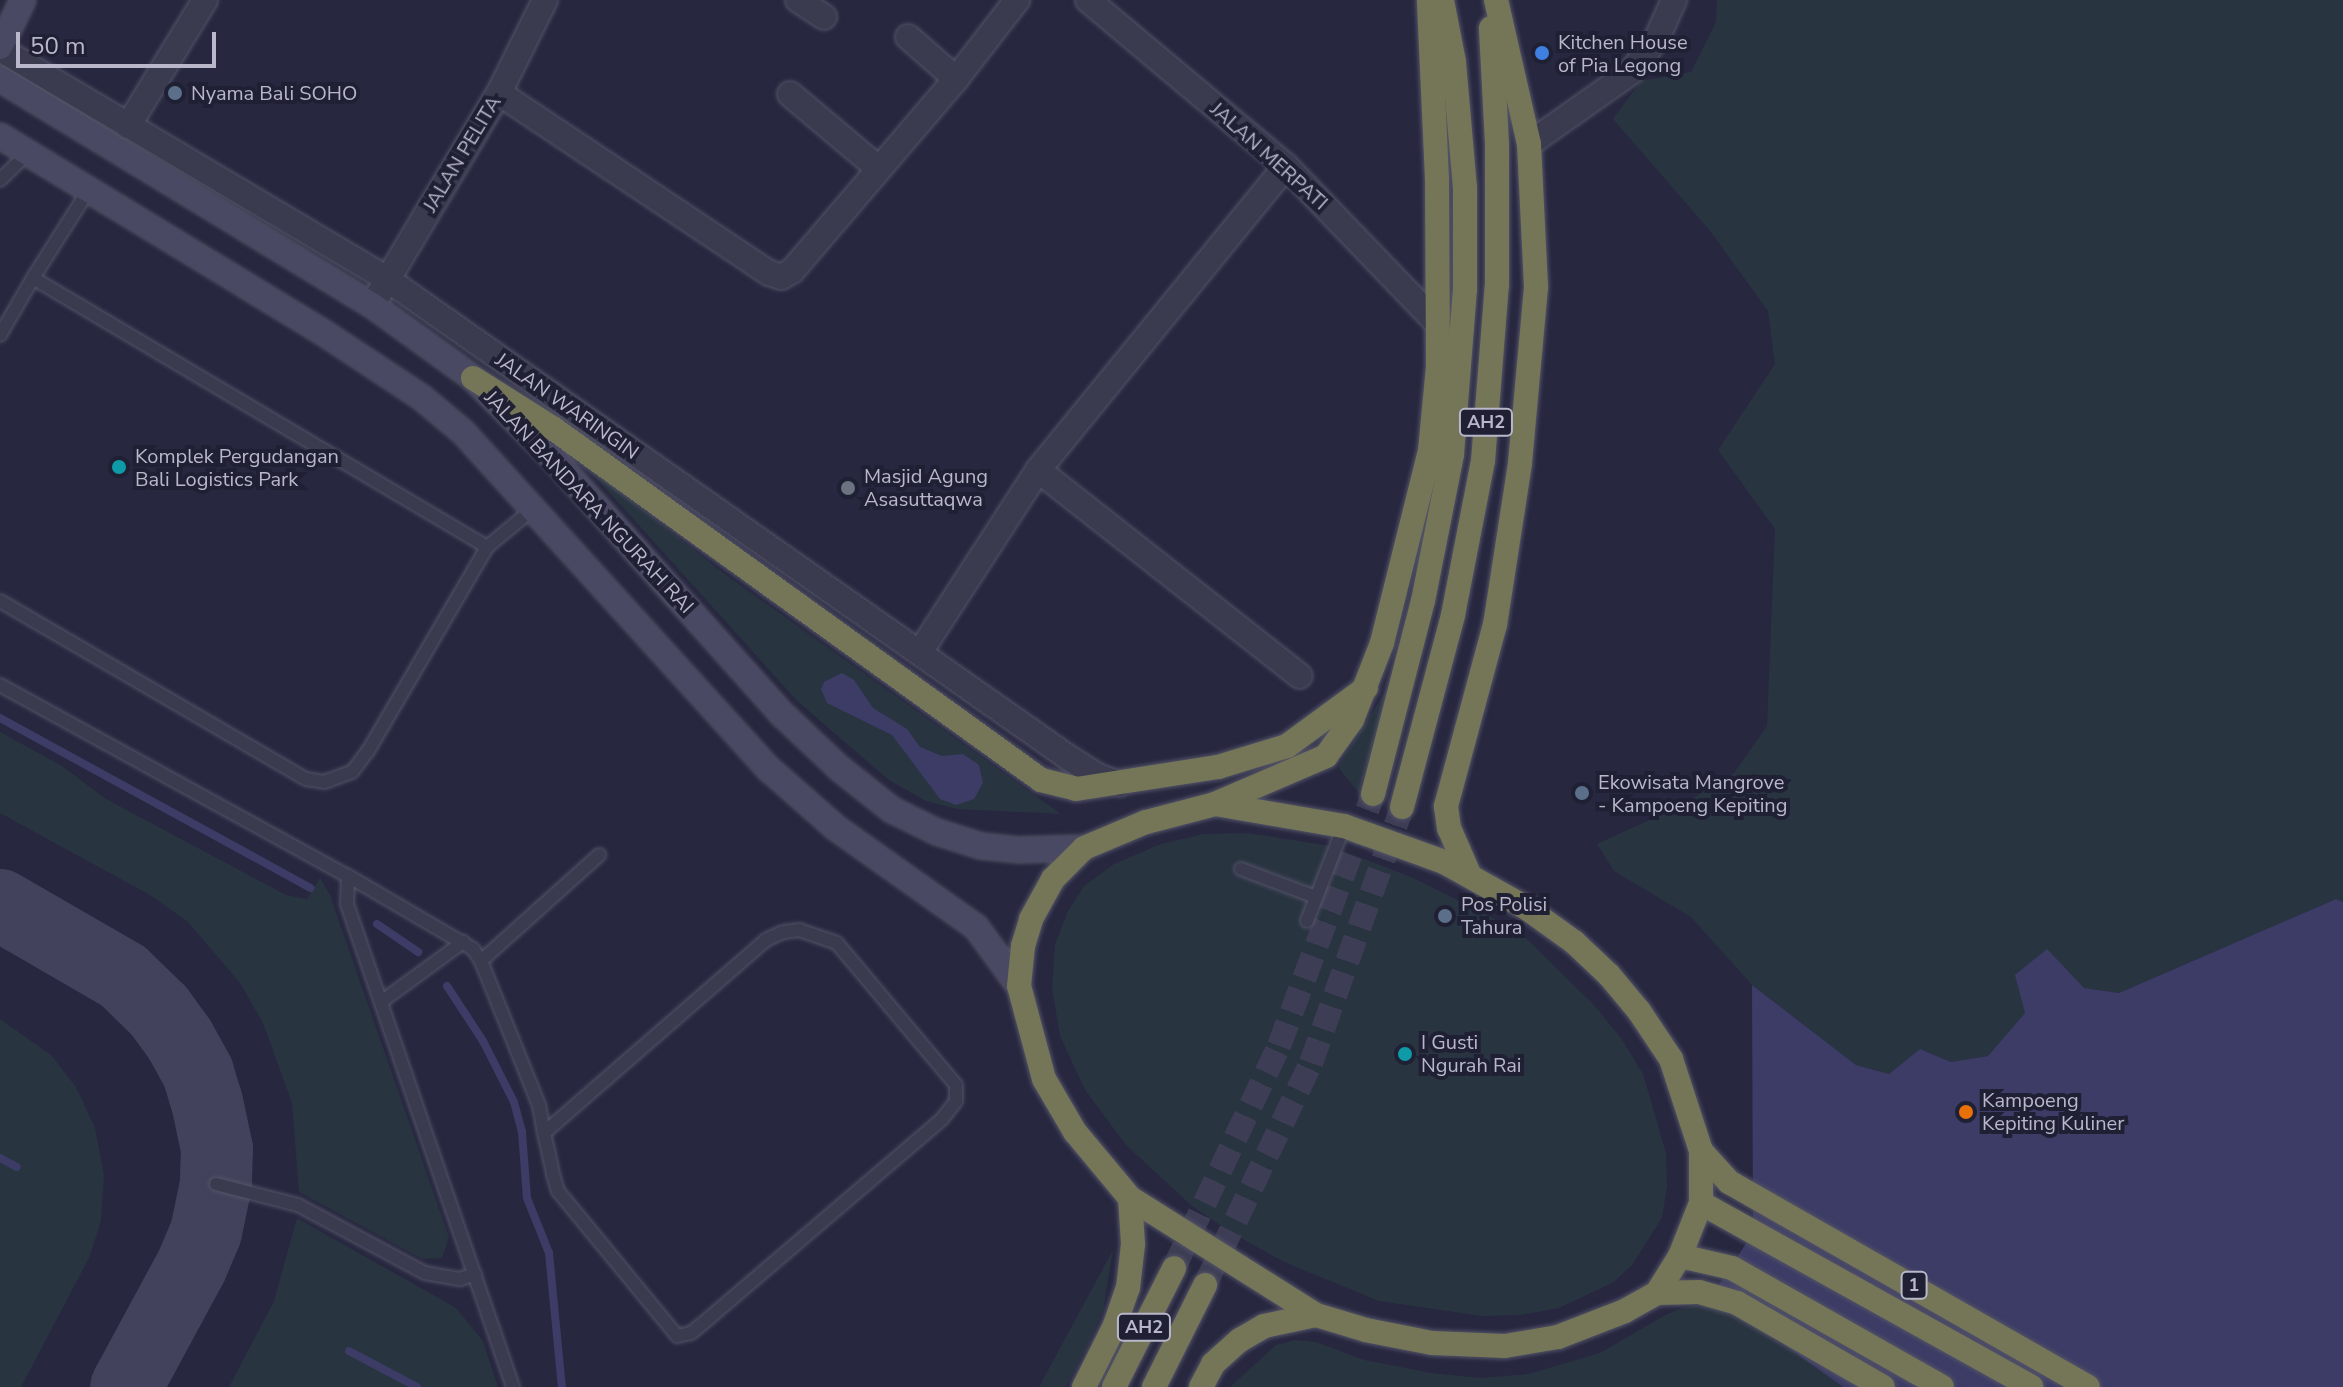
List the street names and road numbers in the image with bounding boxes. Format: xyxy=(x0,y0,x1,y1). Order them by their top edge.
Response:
street label: JALAN PELITA xyxy=(418,91,506,217)
street label: JALAN MERPATI xyxy=(1205,97,1333,215)
street label: JALAN WARINGIN xyxy=(491,348,643,464)
street label: JALAN BANDARA NGURAH RAI xyxy=(479,386,699,618)
road number: AH2 xyxy=(1458,408,1514,436)
road number: 1 xyxy=(1900,1271,1928,1299)
road number: AH2 xyxy=(1116,1313,1172,1341)

